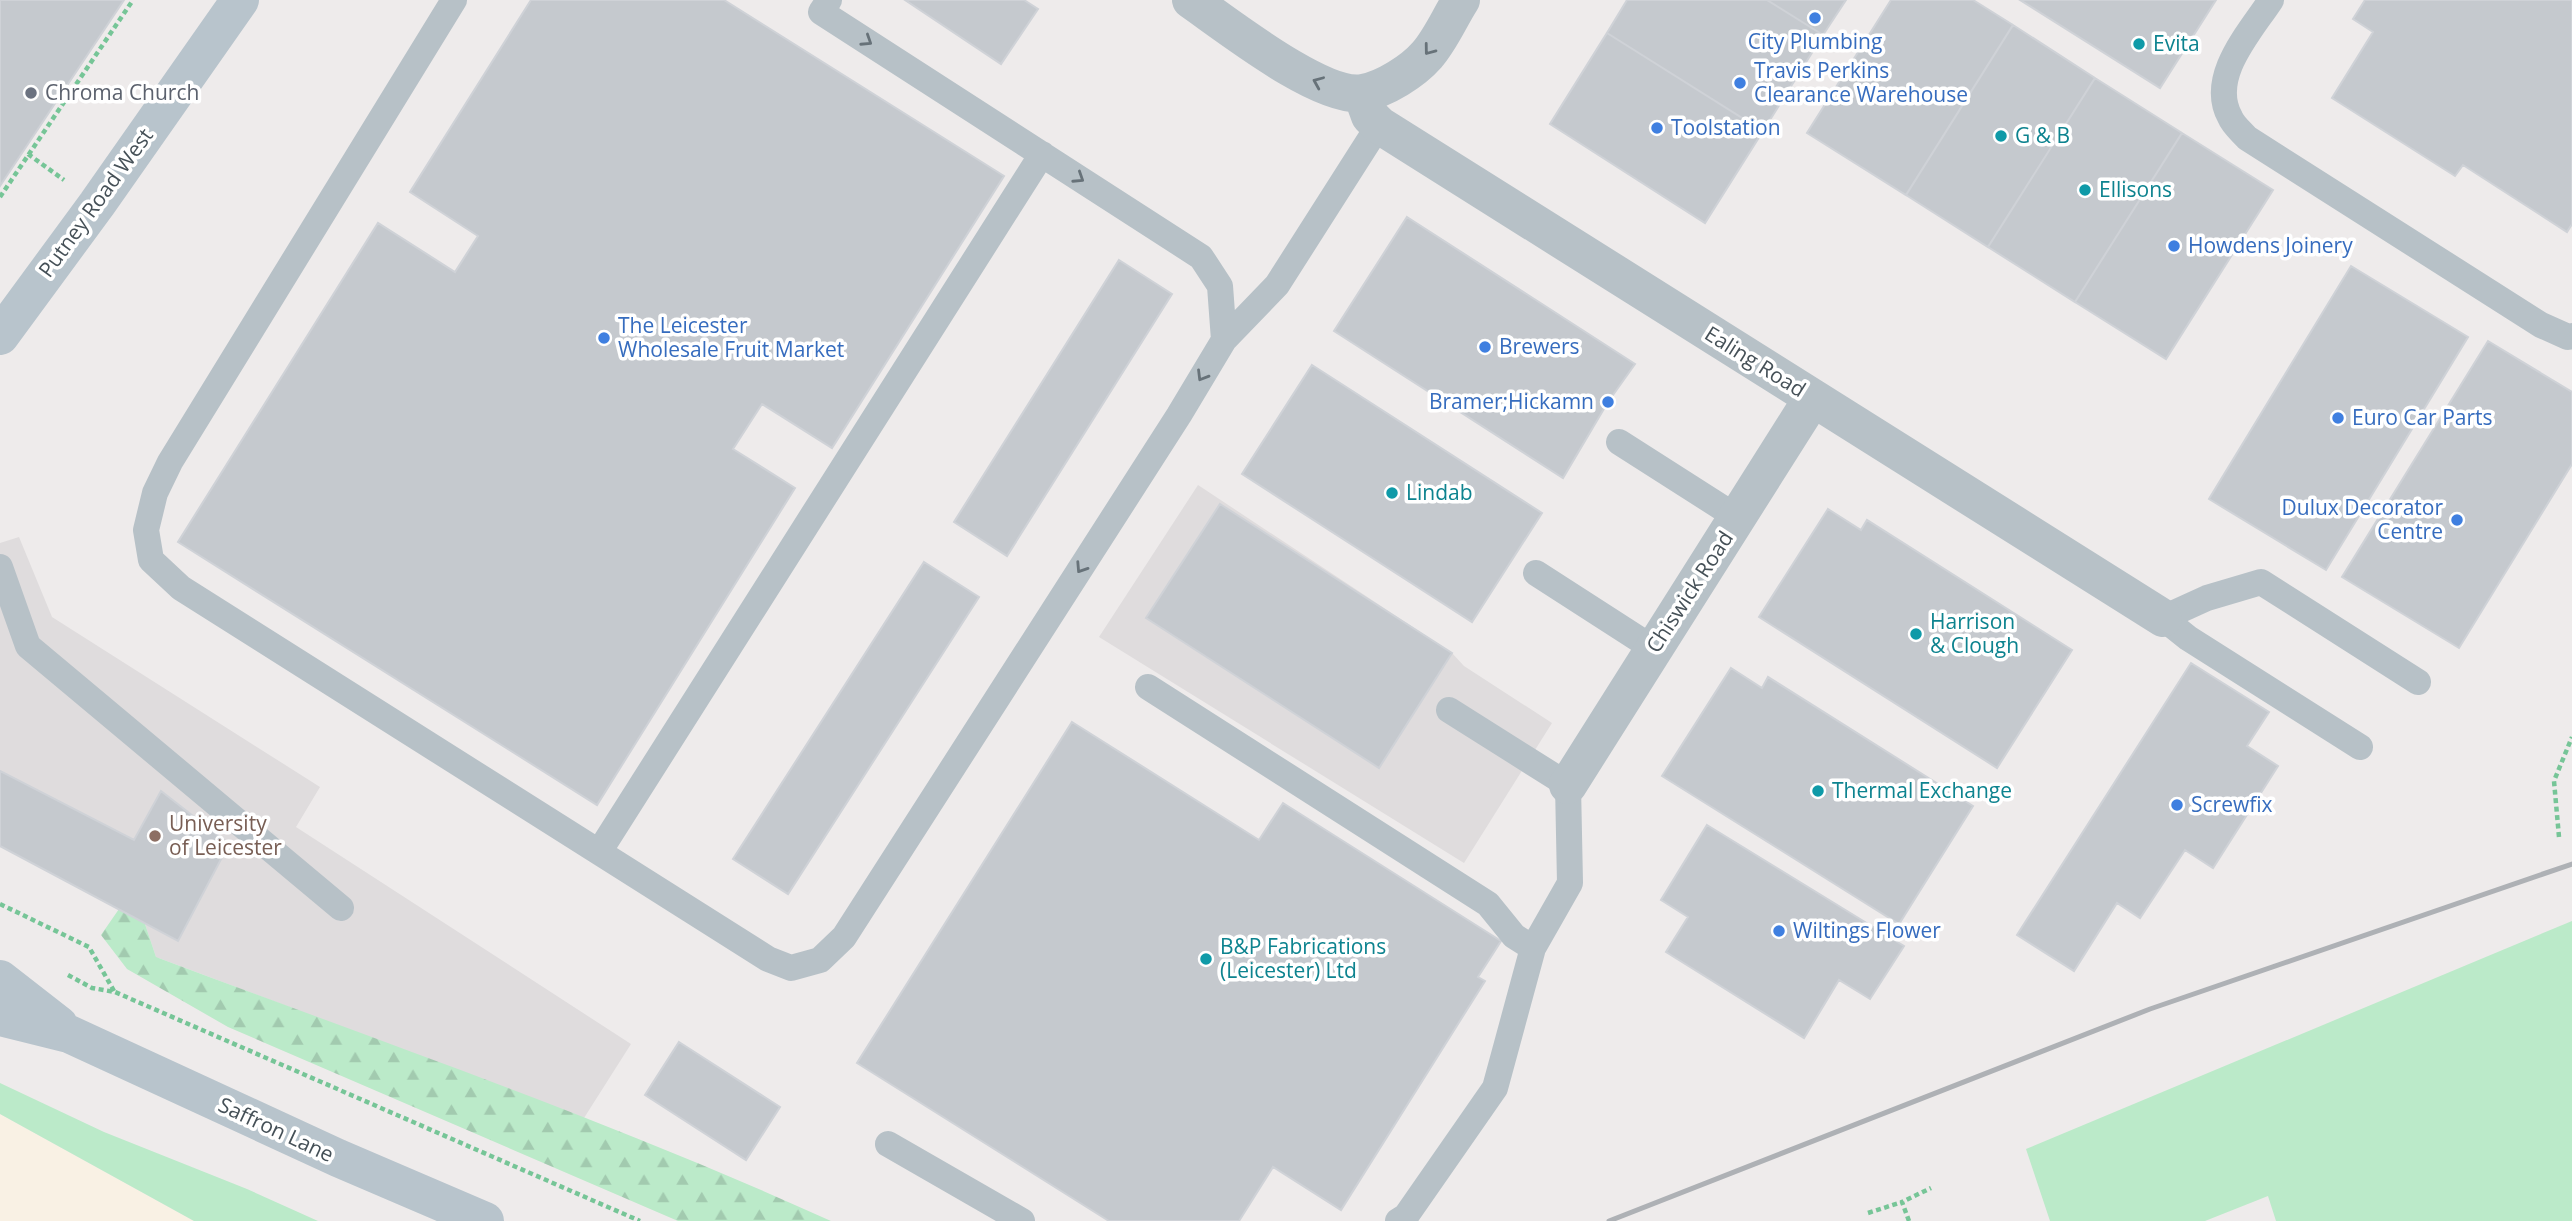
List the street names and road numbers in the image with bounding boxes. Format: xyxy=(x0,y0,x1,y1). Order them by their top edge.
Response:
street label: Putney Road West xyxy=(32,122,159,283)
street label: Ealing Road xyxy=(1700,319,1811,403)
street label: Chiswick Road xyxy=(1639,525,1739,658)
street label: Saffron Lane xyxy=(214,1090,339,1168)

